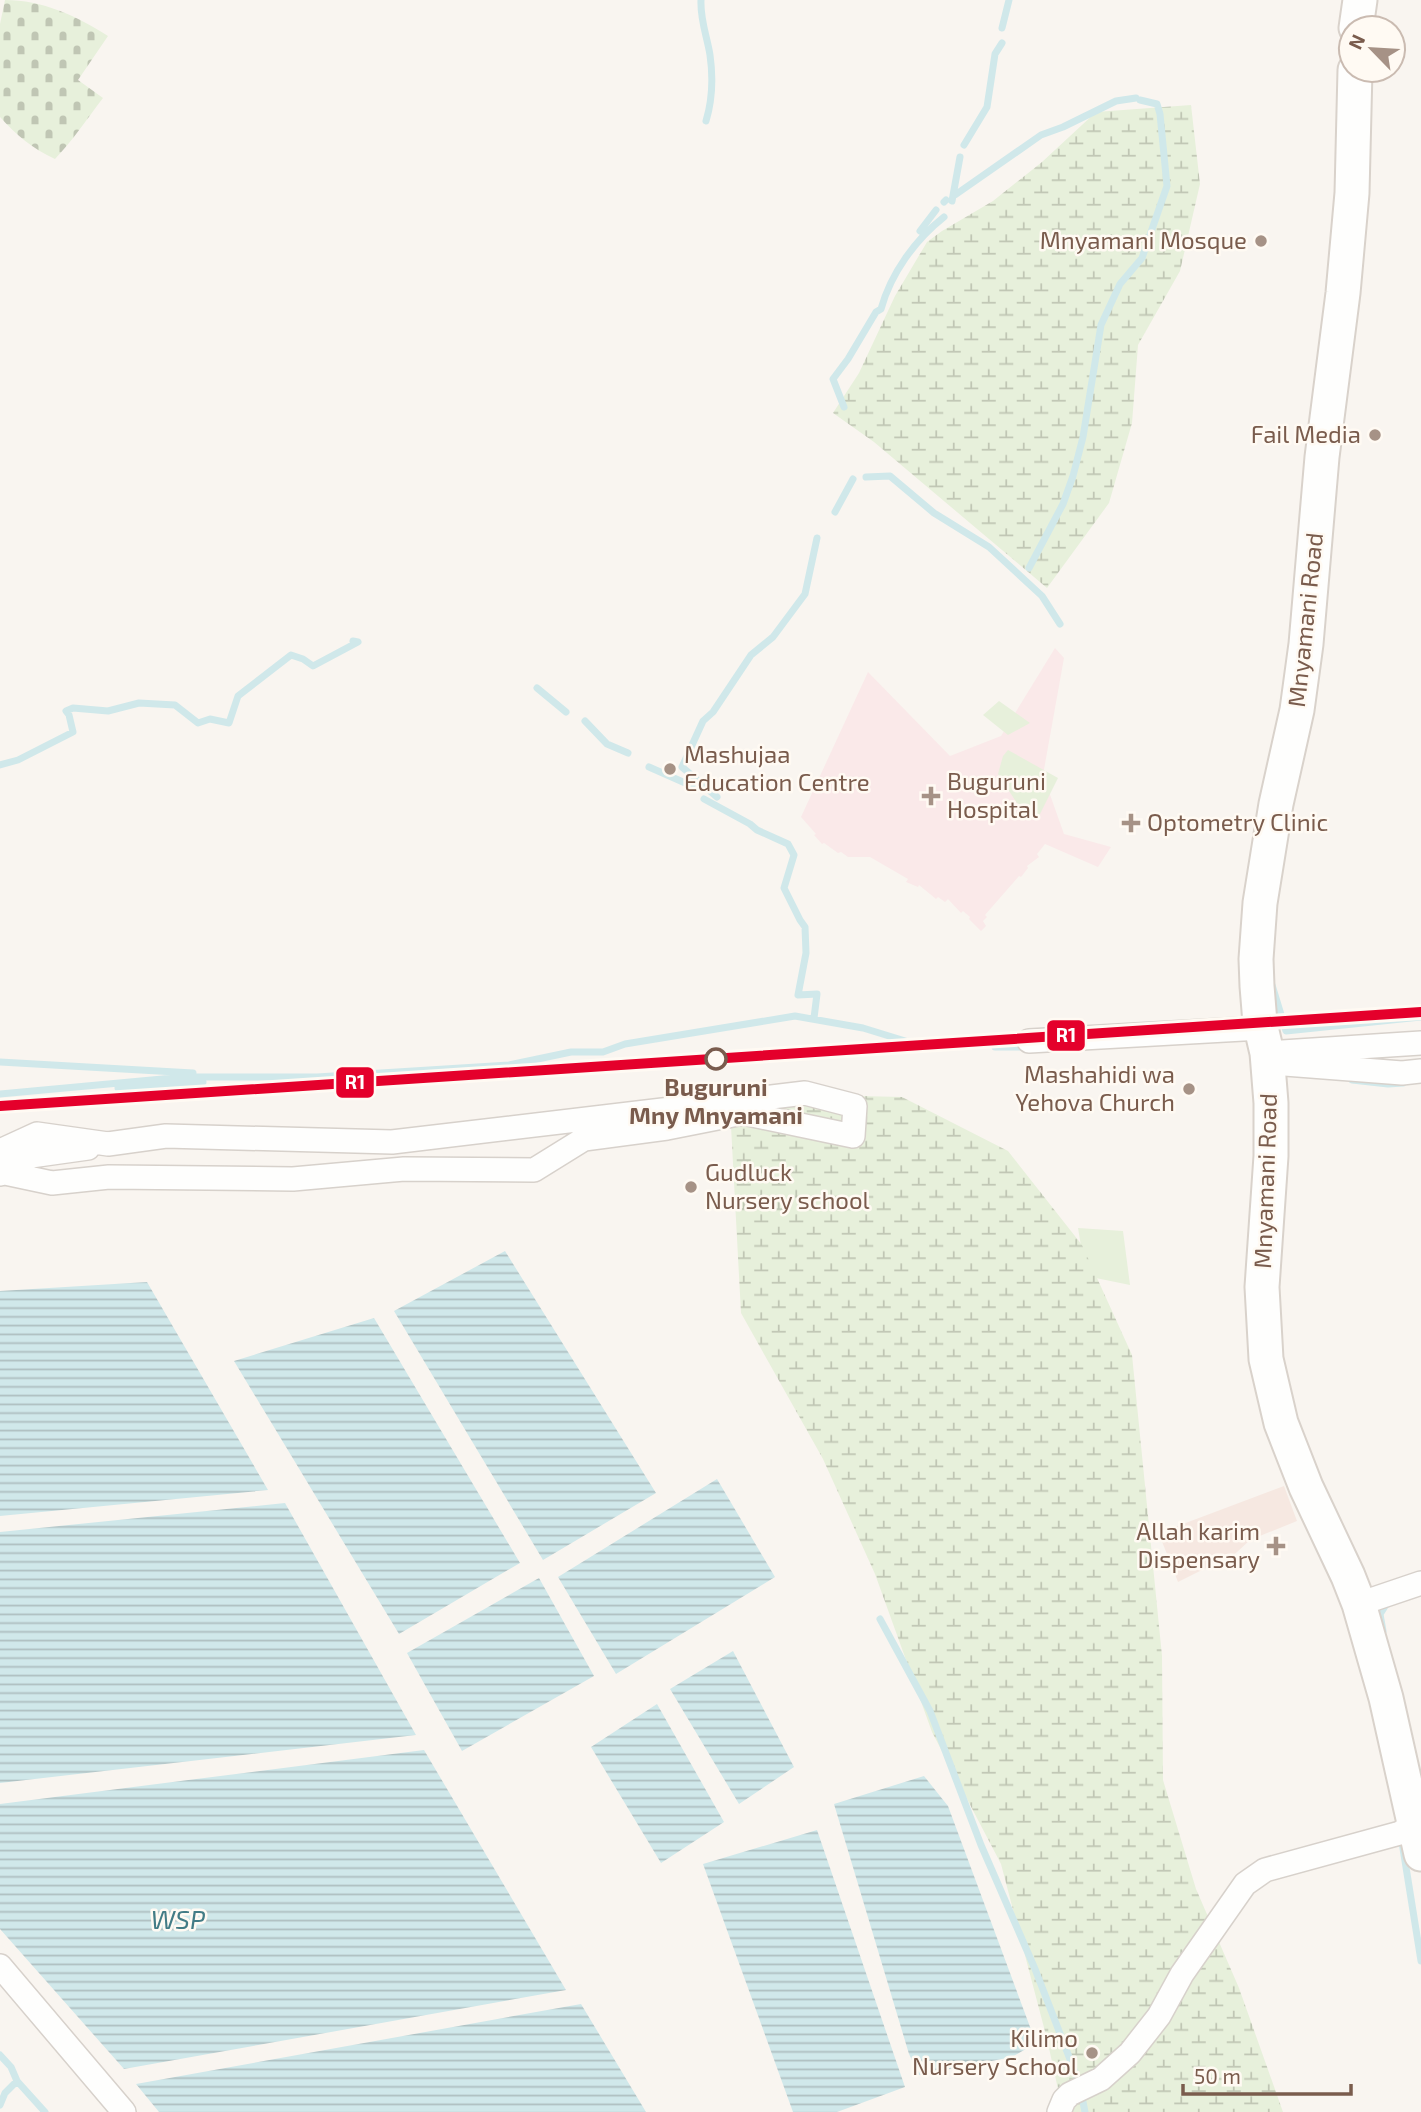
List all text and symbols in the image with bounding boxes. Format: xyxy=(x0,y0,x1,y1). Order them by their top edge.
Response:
north arrow xyxy=(1337,14,1407,84)
text: N xyxy=(1343,31,1369,53)
place label: Mnyamani Mosque xyxy=(1040,225,1247,254)
marker: Mnyamani Mosque xyxy=(1253,233,1269,249)
place label: Fail Media xyxy=(1251,419,1361,448)
marker: Fail Media xyxy=(1367,427,1383,443)
street label: Mnyamani Road xyxy=(1281,531,1328,709)
place label: Mashujaa Education Centre xyxy=(684,739,870,796)
marker: Mashujaa Education Centre xyxy=(662,761,678,777)
place label: Buguruni Hospital xyxy=(947,766,1046,823)
marker: Buguruni Hospital xyxy=(921,786,941,806)
place label: Optometry Clinic xyxy=(1147,807,1328,836)
marker: Optometry Clinic xyxy=(1121,813,1141,833)
line badge: R1 xyxy=(1046,1019,1086,1052)
text: R1 xyxy=(1056,1023,1076,1046)
marker: Buguruni Mny Mnyamani xyxy=(705,1048,727,1070)
place label: Mashahidi wa Yehova Church xyxy=(1015,1059,1175,1116)
line badge: R1 xyxy=(335,1066,375,1099)
text: R1 xyxy=(345,1070,365,1093)
place label: Buguruni Mny Mnyamani xyxy=(629,1072,803,1129)
marker: Mashahidi wa Yehova Church xyxy=(1181,1081,1197,1097)
street label: Mnyamani Road xyxy=(1247,1093,1282,1269)
place label: Gudluck Nursery school xyxy=(705,1157,870,1214)
marker: Gudluck Nursery school xyxy=(683,1179,699,1195)
place label: Allah karim Dispensary xyxy=(1136,1516,1260,1573)
marker: Allah karim Dispensary xyxy=(1266,1536,1286,1556)
water label: WSP xyxy=(151,1903,206,1934)
place label: Kilimo Nursery School xyxy=(912,2023,1078,2080)
marker: Kilimo Nursery School xyxy=(1084,2045,1100,2061)
scale bar xyxy=(1183,2052,1351,2096)
text: 50 m xyxy=(1194,2063,1241,2088)

